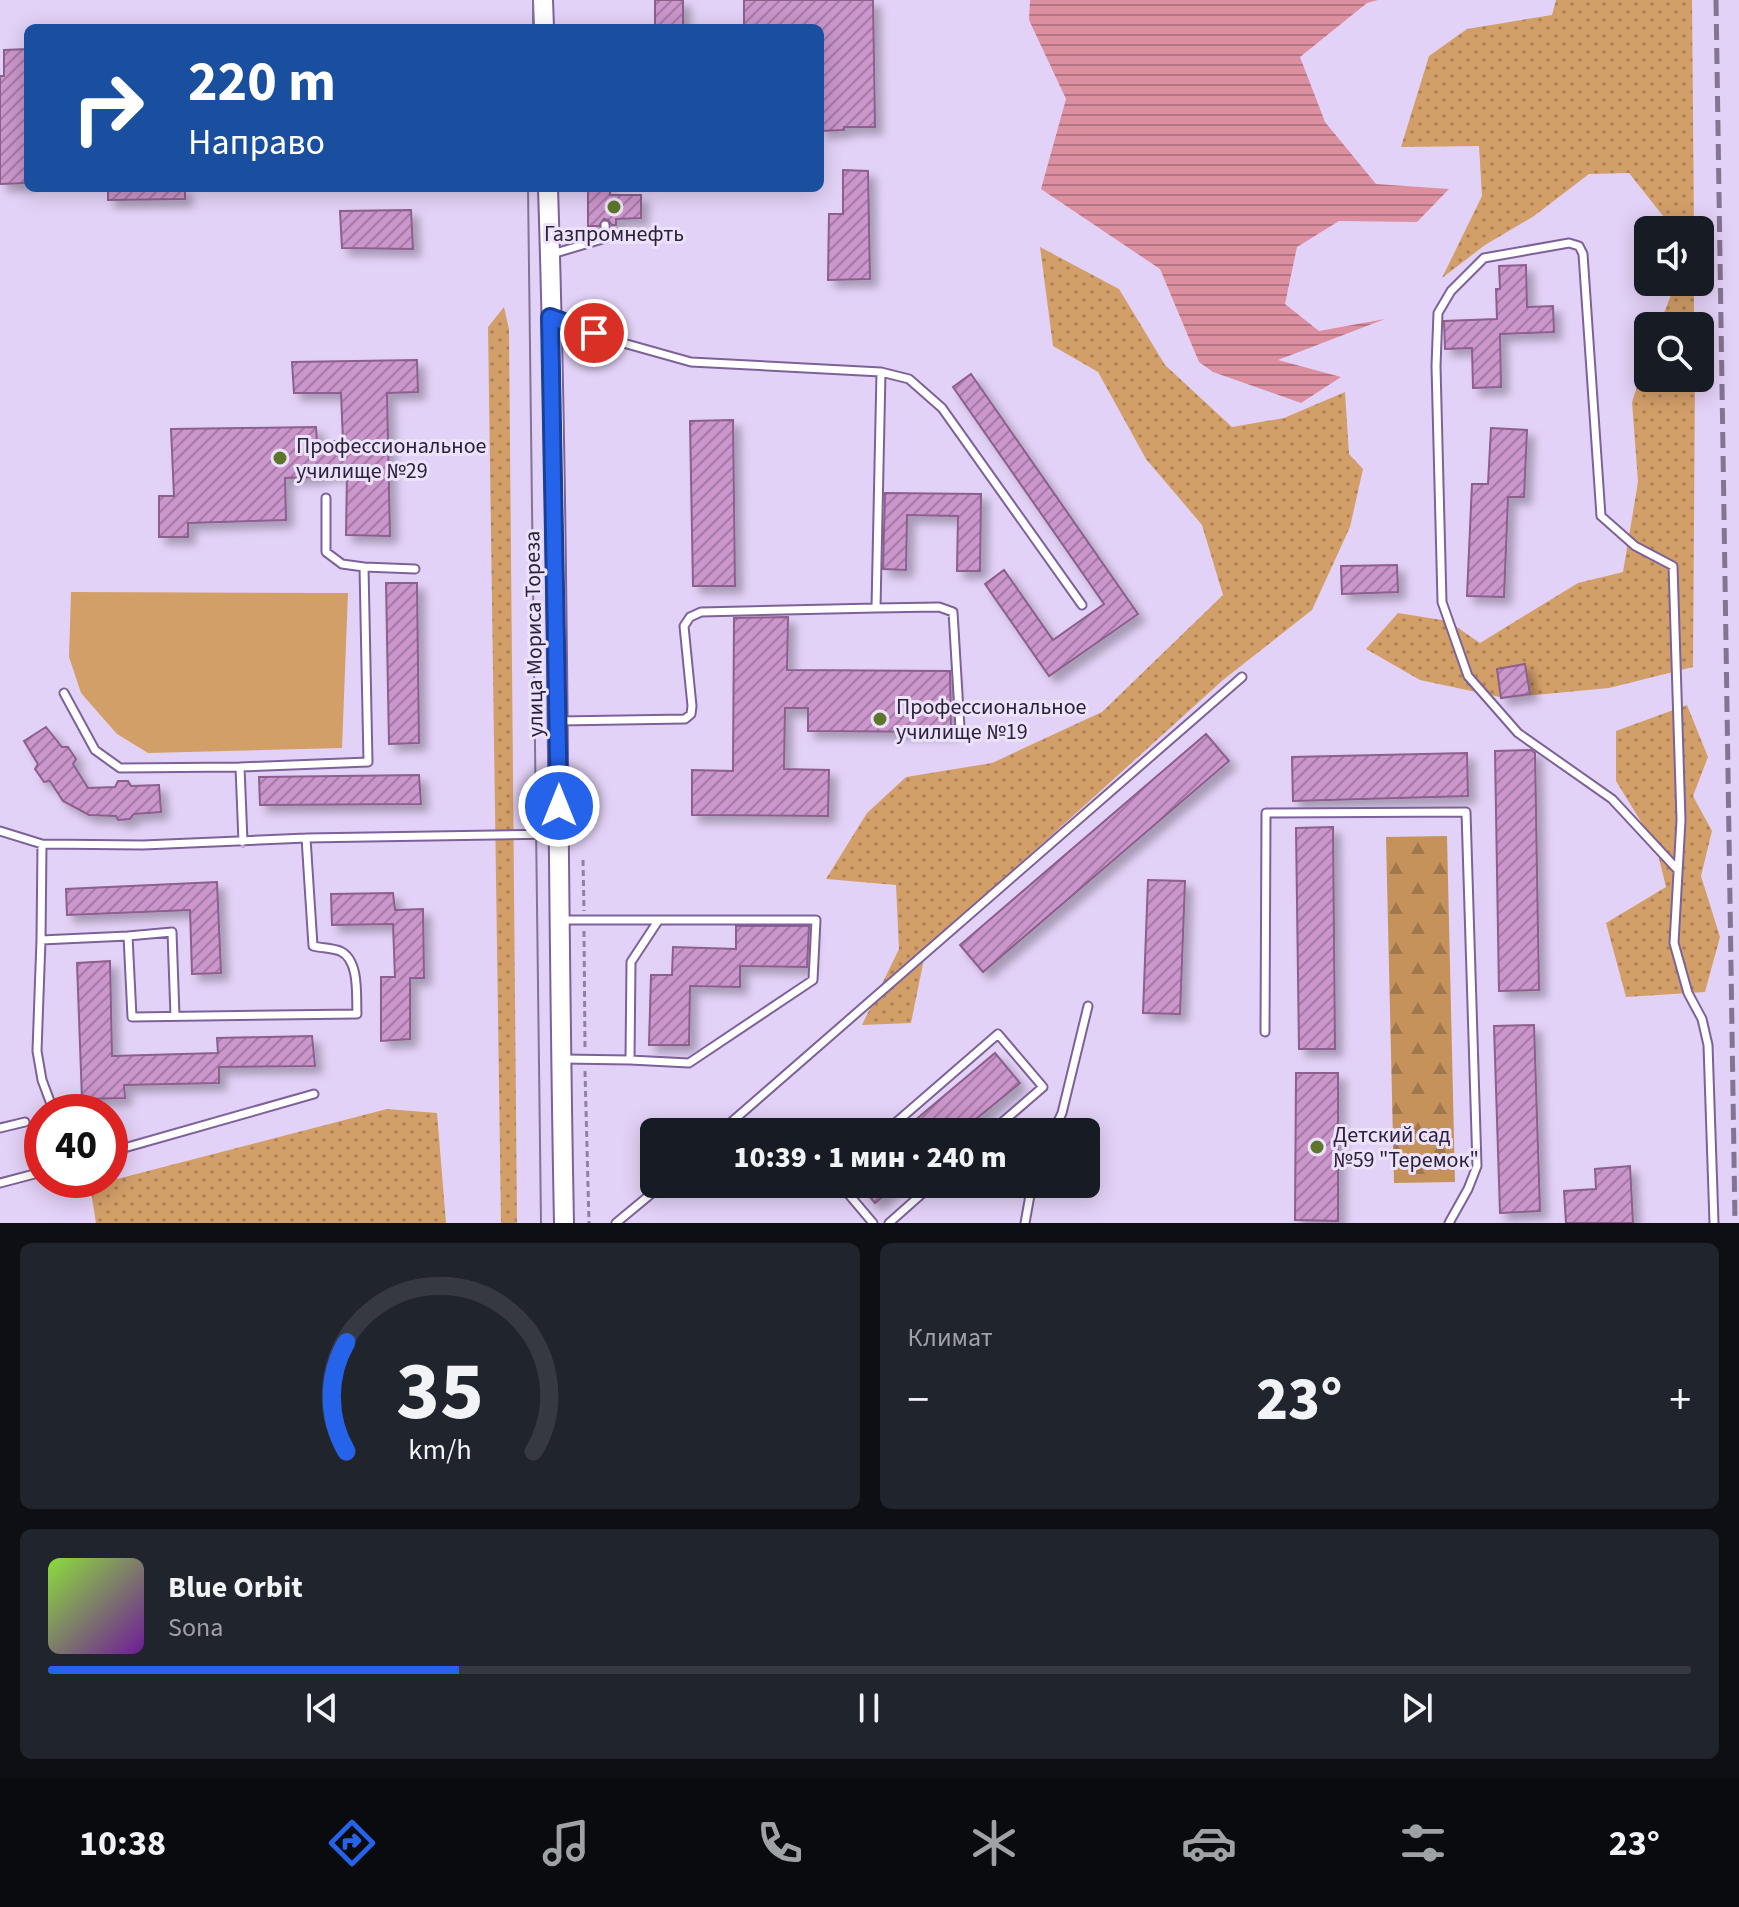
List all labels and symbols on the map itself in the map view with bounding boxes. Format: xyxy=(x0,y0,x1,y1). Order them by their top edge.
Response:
marker: Газпромнефть xyxy=(605,198,623,216)
place label: Газпромнефть xyxy=(544,218,684,250)
pin xyxy=(560,299,628,367)
place label: Профессиональное училище №29 xyxy=(296,430,487,487)
marker: Профессиональное училище №29 xyxy=(271,449,289,467)
street label: улица Мориса Тореза xyxy=(516,531,552,737)
place label: Профессиональное училище №19 xyxy=(896,691,1087,748)
marker: Профессиональное училище №19 xyxy=(871,710,889,728)
position arrow xyxy=(517,764,601,848)
speed limit sign: 40 xyxy=(24,1094,128,1198)
place label: Детский сад №59 "Теремок" xyxy=(1333,1119,1479,1176)
marker: Детский сад №59 "Теремок" xyxy=(1308,1138,1326,1156)

